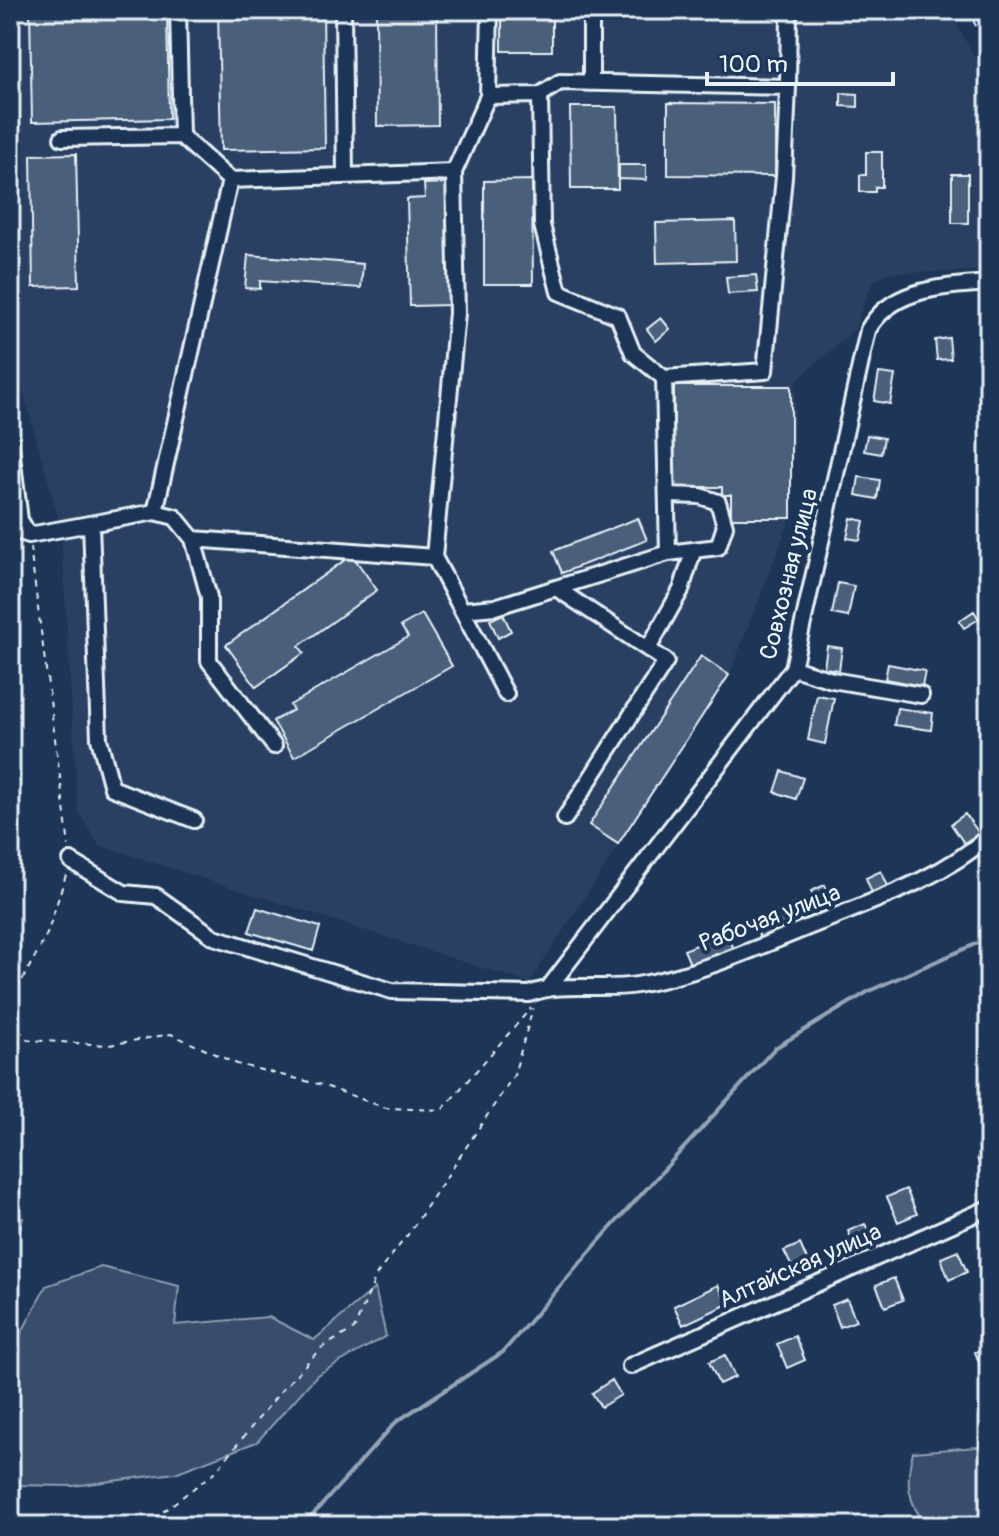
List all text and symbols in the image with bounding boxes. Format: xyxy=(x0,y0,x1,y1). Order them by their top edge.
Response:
scale bar xyxy=(707,36,893,86)
text: 100 m xyxy=(719,50,788,79)
street label: Совхозная улица xyxy=(754,485,824,663)
street label: Рабочая улица xyxy=(695,878,845,958)
street label: Алтайская улица xyxy=(714,1217,886,1315)

